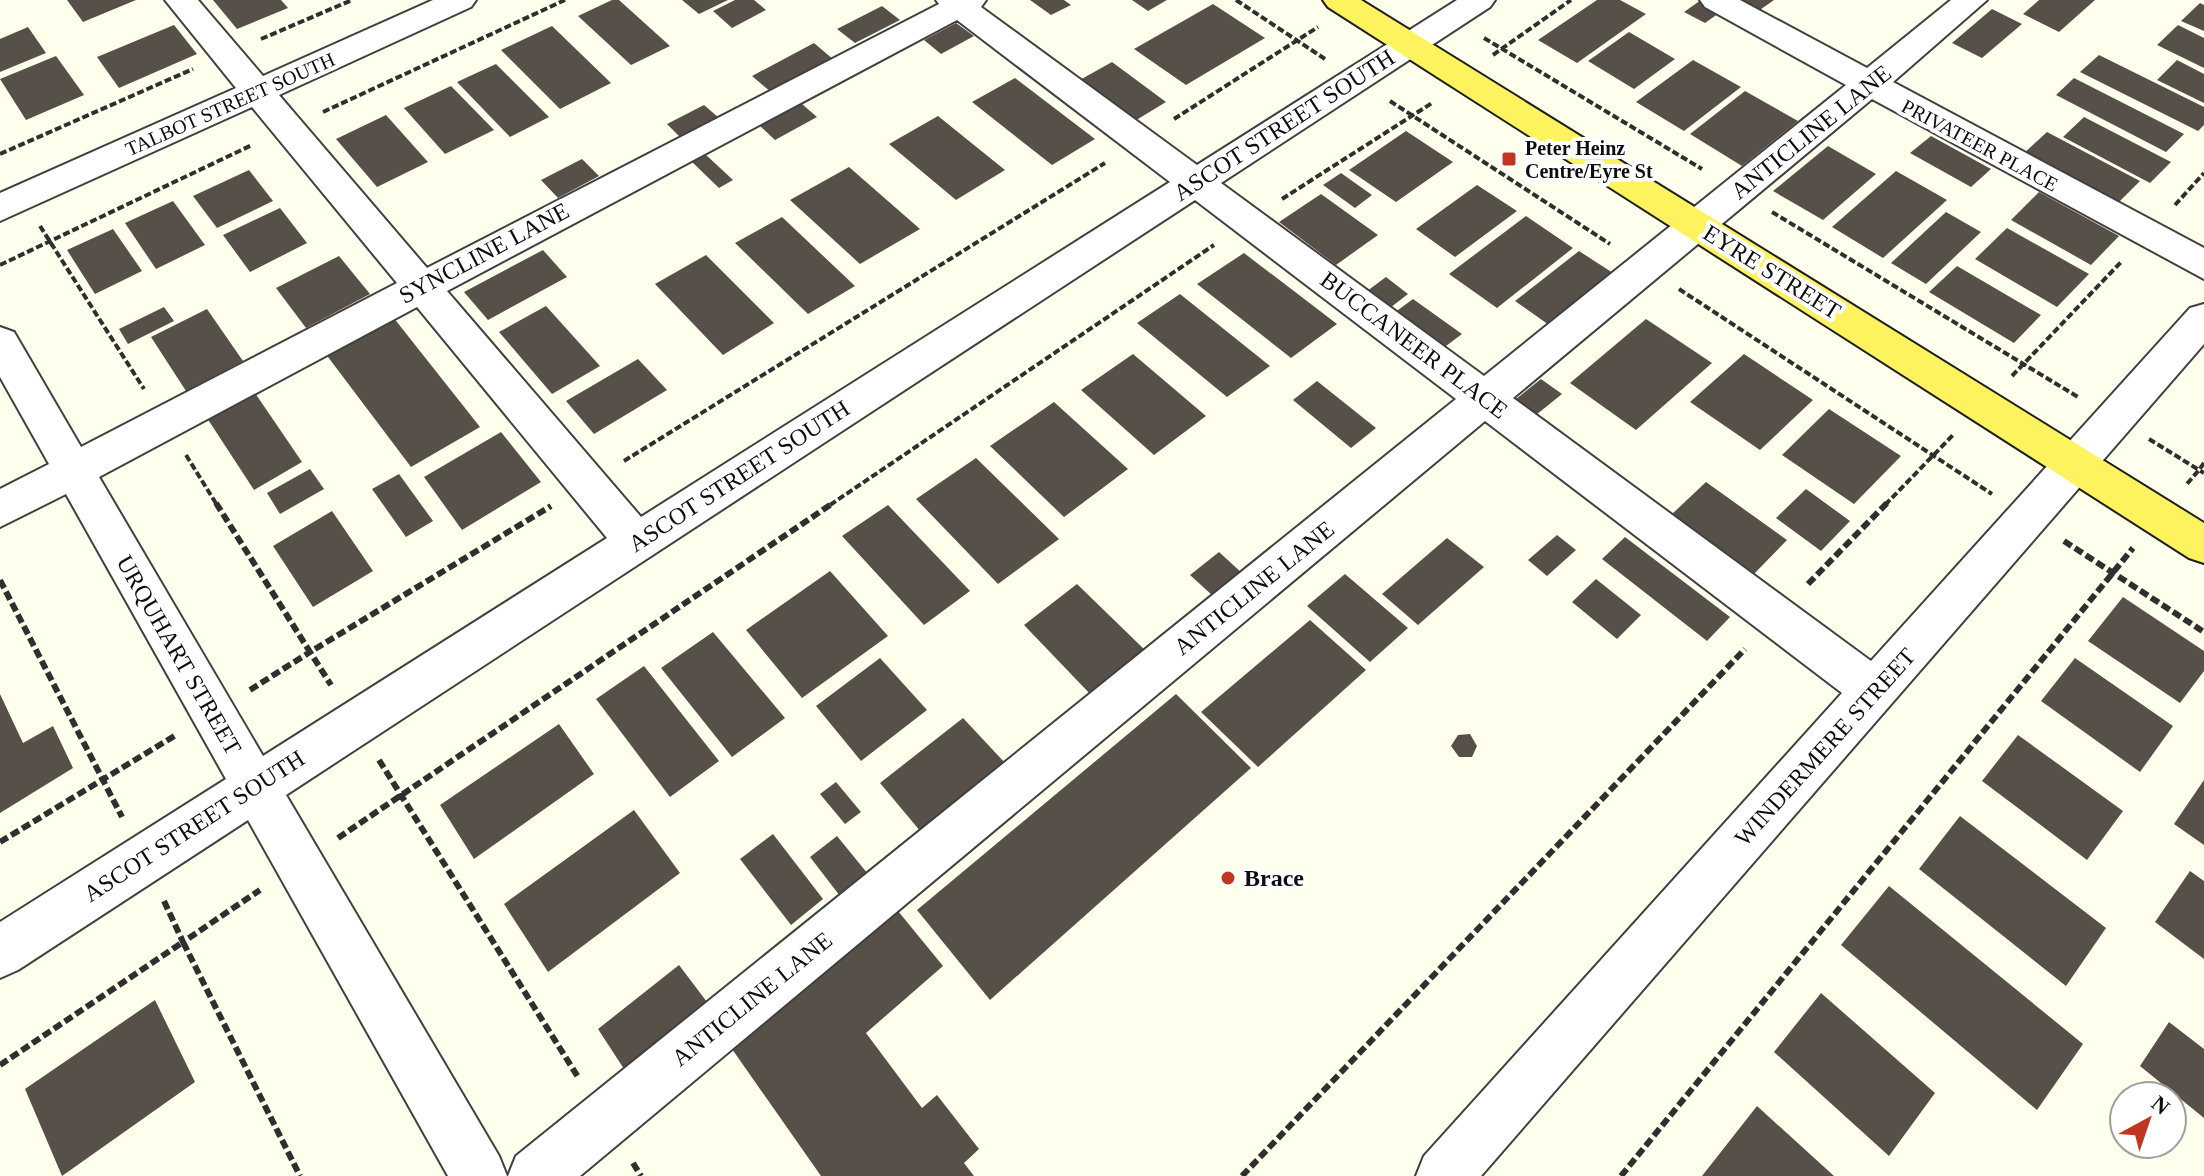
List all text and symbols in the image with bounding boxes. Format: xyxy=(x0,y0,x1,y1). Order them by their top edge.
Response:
street label: ASCOT STREET SOUTH xyxy=(1169,44,1399,206)
street label: TALBOT STREET SOUTH xyxy=(122,48,338,160)
street label: ANTICLINE LANE xyxy=(1726,60,1896,204)
street label: PRIVATEER PLACE xyxy=(1898,95,2062,195)
place label: Peter Heinz Centre/Eyre St xyxy=(1525,137,1653,183)
marker: Peter Heinz Centre/Eyre St xyxy=(1500,150,1518,168)
street label: SYNCLINE LANE xyxy=(395,197,573,309)
street label: EYRE STREET xyxy=(1699,219,1846,325)
street label: BUCCANEER PLACE xyxy=(1315,266,1513,424)
street label: ASCOT STREET SOUTH xyxy=(624,395,854,557)
street label: ANTICLINE LANE xyxy=(1169,516,1339,660)
street label: URQUHART STREET xyxy=(111,551,247,759)
street label: WINDERMERE STREET xyxy=(1729,643,1921,851)
street label: ASCOT STREET SOUTH xyxy=(79,745,309,907)
place label: Brace xyxy=(1244,865,1304,891)
marker: Brace xyxy=(1219,869,1237,887)
street label: ANTICLINE LANE xyxy=(667,927,837,1071)
north arrow xyxy=(2108,1080,2188,1160)
text: N xyxy=(2146,1090,2175,1120)

